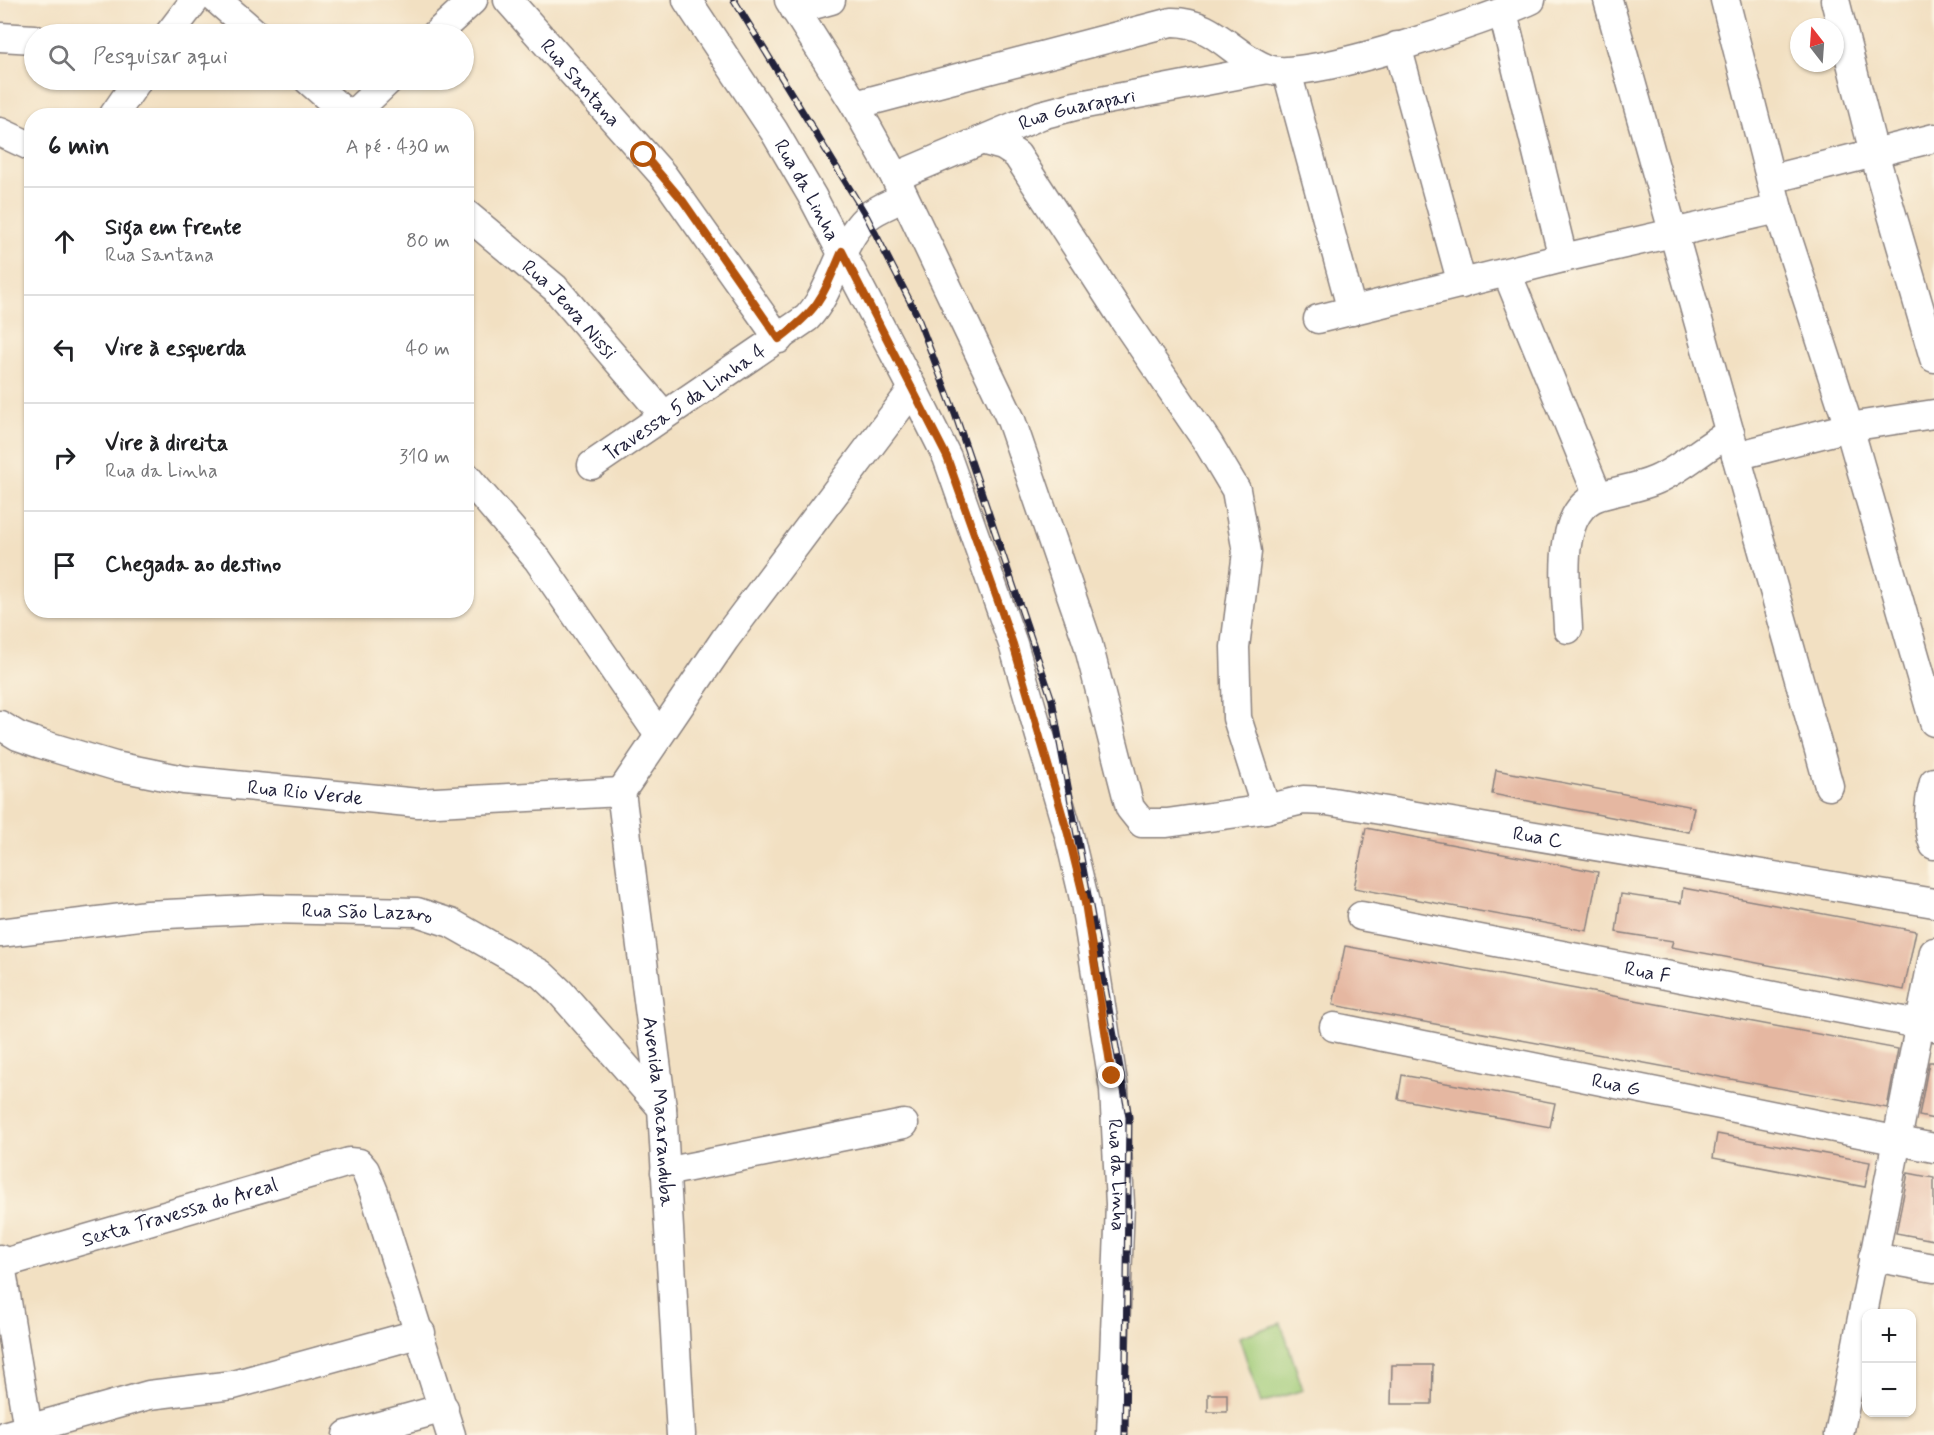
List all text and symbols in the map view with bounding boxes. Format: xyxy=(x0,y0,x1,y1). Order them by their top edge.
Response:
north arrow xyxy=(1790,18,1844,72)
search box xyxy=(24,24,474,90)
street label: Rua Santana xyxy=(534,34,626,133)
icon: search xyxy=(45,41,78,74)
text: Pesquisar aqui xyxy=(93,43,228,71)
street label: Rua Guarapari xyxy=(1015,83,1138,138)
text: 6 min xyxy=(48,130,110,164)
text: A pé · 430 m xyxy=(346,134,450,161)
street label: Rua da Linha xyxy=(767,135,845,246)
route start xyxy=(630,141,656,167)
text: Siga em frente xyxy=(105,214,242,242)
icon: ahead xyxy=(48,225,81,258)
text: 80 m xyxy=(406,228,450,255)
text: Rua Santana xyxy=(105,242,214,269)
street label: Rua Jeova Nissi xyxy=(516,254,622,365)
icon: left xyxy=(48,333,81,366)
text: Vire à esquerda xyxy=(105,335,246,363)
text: 40 m xyxy=(406,336,450,363)
street label: Travessa 5 da Linha 4 xyxy=(599,338,772,468)
text: Vire à direita xyxy=(105,430,228,458)
icon: right xyxy=(48,441,81,474)
text: 310 m xyxy=(399,444,450,471)
text: Rua da Linha xyxy=(105,458,218,485)
icon: arrive xyxy=(48,549,81,582)
text: Chegada ao destino xyxy=(105,551,281,579)
street label: Rua Rio Verde xyxy=(246,774,364,813)
street label: Rua C xyxy=(1511,820,1565,855)
street label: Rua São Lazaro xyxy=(301,898,437,931)
street label: Rua F xyxy=(1622,955,1673,991)
street label: Avenida Macaranduba xyxy=(635,1015,680,1209)
route end xyxy=(1098,1062,1124,1088)
street label: Rua G xyxy=(1589,1067,1643,1103)
street label: Rua da Linha xyxy=(1101,1118,1132,1232)
street label: Sexta Travessa do Areal xyxy=(79,1172,281,1255)
map controls xyxy=(1862,1309,1916,1417)
button: + xyxy=(1862,1309,1916,1363)
button: − xyxy=(1862,1363,1916,1417)

